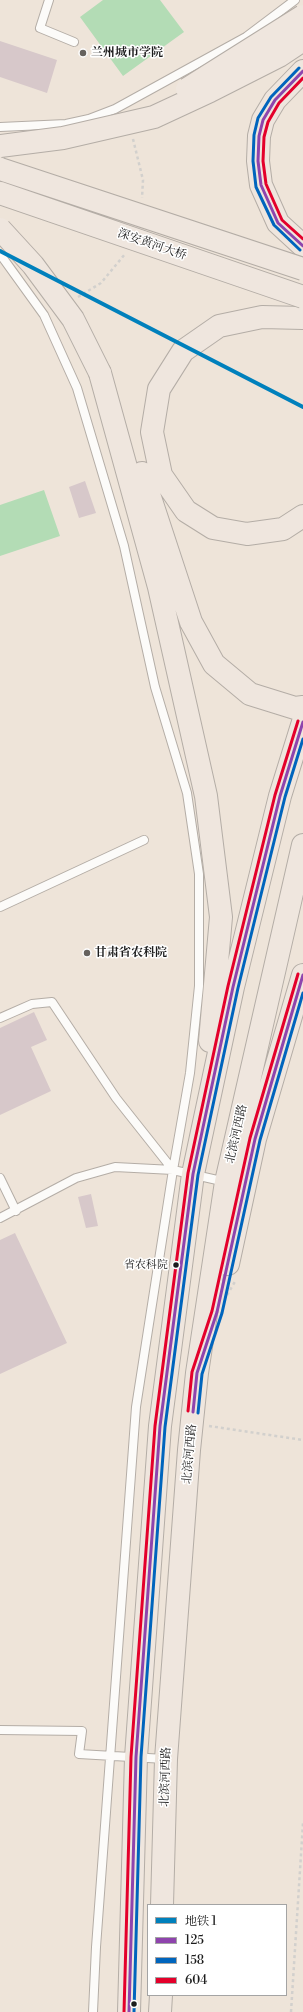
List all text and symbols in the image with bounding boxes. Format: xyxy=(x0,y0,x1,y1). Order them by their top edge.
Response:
place label: 兰州城市学院 xyxy=(91,46,163,60)
marker: 兰州城市学院 xyxy=(78,48,88,58)
street label: 深安黄河大桥 xyxy=(116,226,188,264)
place label: 甘肃省农科院 xyxy=(95,946,167,960)
marker: 甘肃省农科院 xyxy=(82,948,92,958)
street label: 北滨河西路 xyxy=(223,1103,251,1165)
place label: 省农科院 xyxy=(124,1258,168,1272)
marker: 省农科院 xyxy=(171,1260,181,1270)
street label: 北滨河西路 xyxy=(180,1423,200,1485)
street label: 北滨河西路 xyxy=(158,1747,174,1807)
legend xyxy=(147,1904,287,1996)
text: 地铁 1 xyxy=(185,1914,217,1929)
text: 125 xyxy=(185,1933,204,1948)
text: 158 xyxy=(185,1953,204,1968)
text: 604 xyxy=(185,1973,207,1988)
unlabelled marker xyxy=(129,1999,139,2009)

